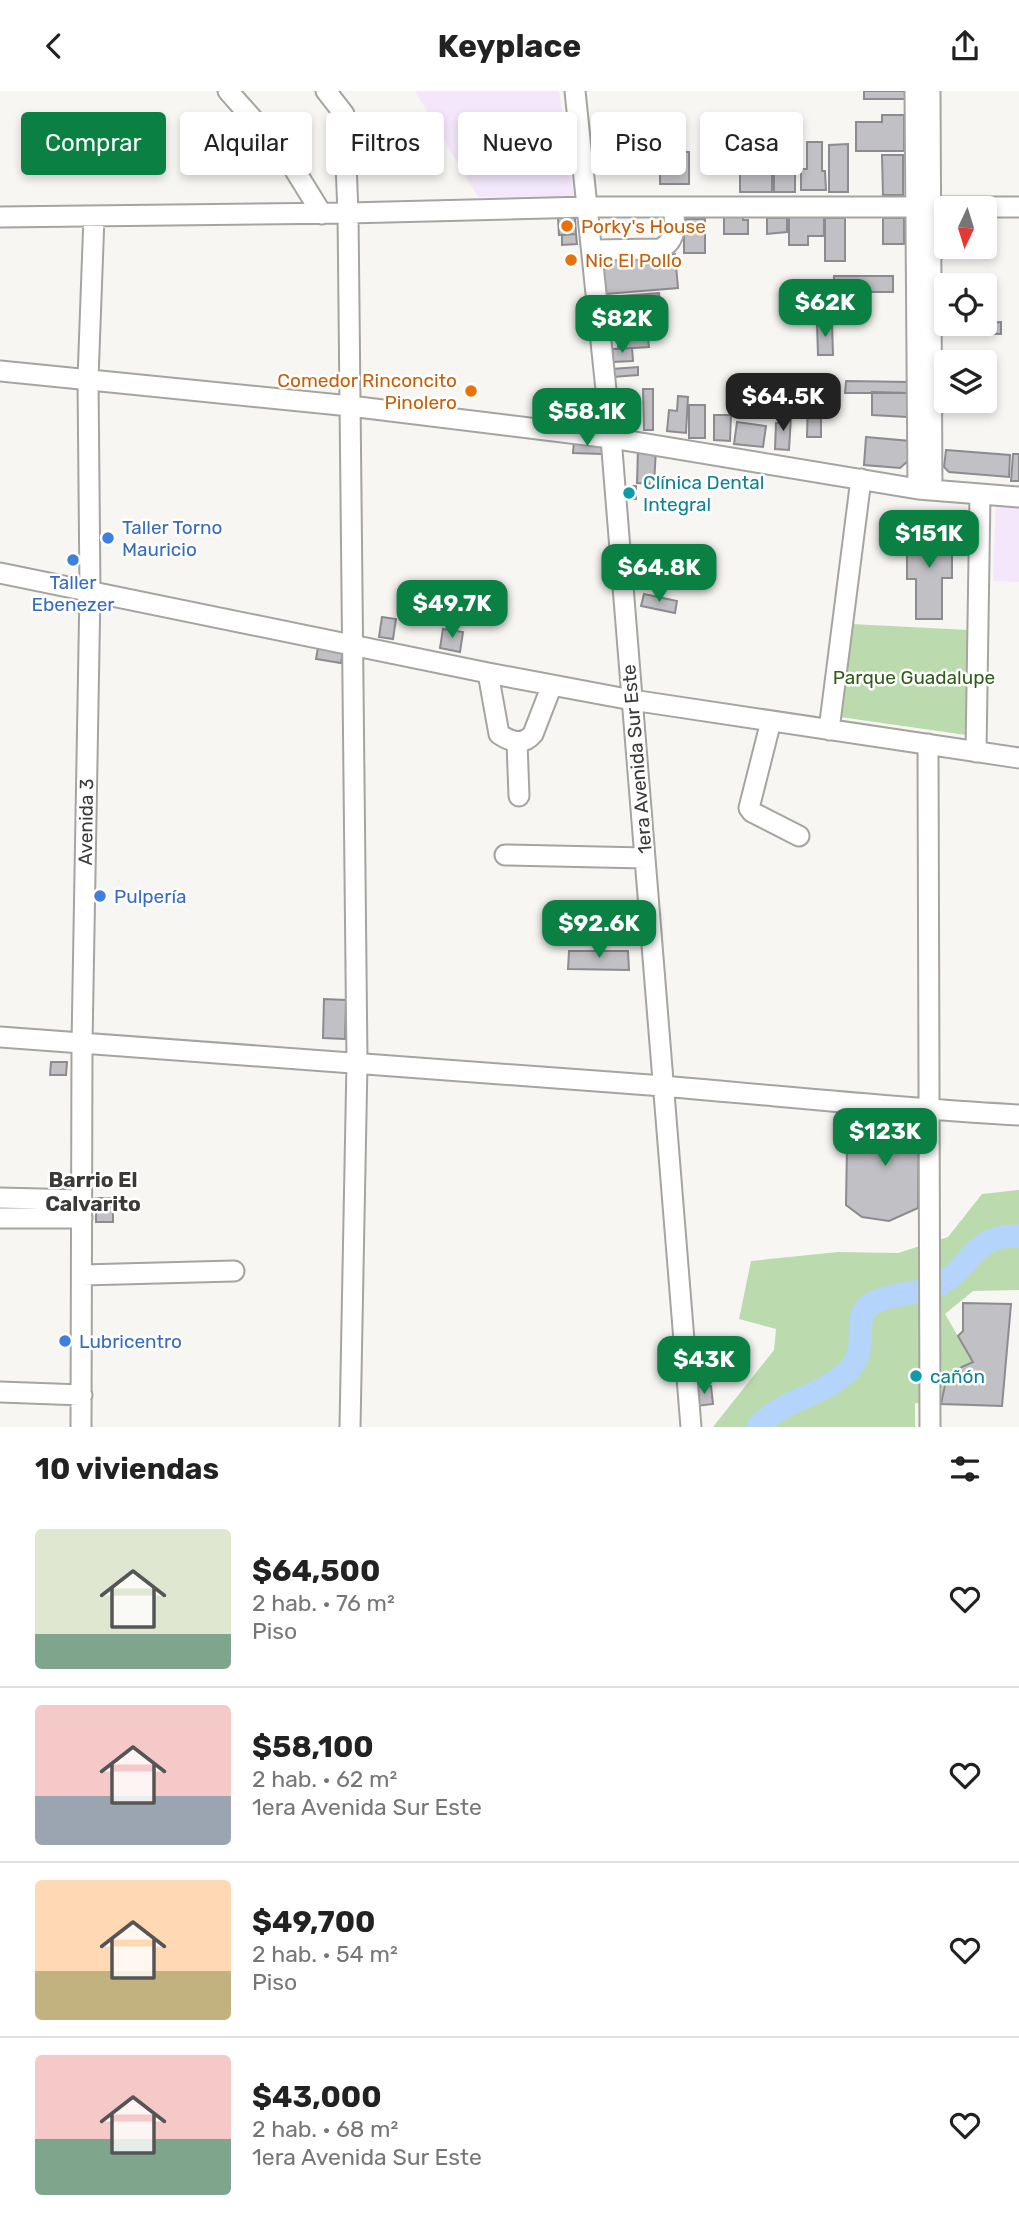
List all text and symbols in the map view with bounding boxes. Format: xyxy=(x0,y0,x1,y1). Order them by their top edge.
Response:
icon: back xyxy=(35,27,73,65)
text: Keyplace xyxy=(438,27,581,65)
icon: share xyxy=(946,27,984,65)
chip: Comprar xyxy=(21,112,166,175)
chip: Alquilar xyxy=(180,112,312,175)
chip: Filtros xyxy=(326,112,444,175)
chip: Nuevo xyxy=(458,112,577,175)
chip: Piso xyxy=(591,112,686,175)
chip: Casa xyxy=(700,112,803,175)
north arrow xyxy=(934,196,998,259)
map controls xyxy=(934,196,997,413)
place label: Porky's House xyxy=(581,215,706,238)
marker: Porky's House xyxy=(559,218,575,234)
place label: Nic El Pollo xyxy=(585,249,682,272)
marker: Nic El Pollo xyxy=(563,252,579,268)
button: locate xyxy=(934,273,997,336)
pin: $62K xyxy=(784,279,866,339)
text: $62K xyxy=(795,288,855,316)
pin: $82K xyxy=(581,295,663,355)
text: $82K xyxy=(591,304,653,332)
button: layers xyxy=(934,350,997,413)
place label: Comedor Rinconcito Pinolero xyxy=(277,369,457,414)
pin: $64.5K xyxy=(726,373,840,433)
text: $64.5K xyxy=(742,382,824,410)
marker: Comedor Rinconcito Pinolero xyxy=(463,383,479,399)
pin: $58.1K xyxy=(530,389,644,448)
text: $58.1K xyxy=(548,397,626,425)
place label: Clínica Dental Integral xyxy=(643,471,764,516)
marker: Clínica Dental Integral xyxy=(621,485,637,501)
pin: $151K xyxy=(880,511,978,570)
place label: Taller Torno Mauricio xyxy=(122,516,222,561)
text: $151K xyxy=(895,519,963,547)
marker: Taller Torno Mauricio xyxy=(100,530,116,546)
pin: $64.8K xyxy=(602,545,716,604)
marker: Taller Ebenezer xyxy=(65,552,81,568)
text: $64.8K xyxy=(617,553,701,581)
place label: Taller Ebenezer xyxy=(31,571,115,616)
pin: $49.7K xyxy=(395,581,509,640)
text: $49.7K xyxy=(413,589,491,617)
street label: 1era Avenida Sur Este xyxy=(617,663,657,855)
park label: Parque Guadalupe xyxy=(833,666,995,689)
street label: Avenida 3 xyxy=(74,778,98,866)
place label: Pulpería xyxy=(114,885,187,908)
marker: Pulpería xyxy=(92,888,108,904)
pin: $92.6K xyxy=(542,901,656,960)
text: $92.6K xyxy=(558,909,640,937)
pin: $123K xyxy=(836,1109,934,1168)
text: $123K xyxy=(849,1117,921,1145)
district label: Barrio El Calvarito xyxy=(45,1167,141,1216)
place label: Lubricentro xyxy=(79,1330,182,1353)
marker: Lubricentro xyxy=(57,1333,73,1349)
pin: $43K xyxy=(663,1337,745,1396)
text: $43K xyxy=(673,1345,735,1373)
place label: cañón xyxy=(930,1365,985,1388)
marker: cañón xyxy=(908,1368,924,1384)
icon: filters xyxy=(946,1450,984,1488)
text: 10 viviendas xyxy=(35,1451,219,1487)
text: $64,500 xyxy=(252,1553,380,1589)
icon: home xyxy=(91,1557,175,1641)
icon: heart xyxy=(946,1580,984,1618)
text: 2 hab. · 76 m² xyxy=(252,1589,395,1617)
text: Piso xyxy=(252,1617,297,1645)
text: $58,100 xyxy=(252,1729,374,1765)
icon: home xyxy=(91,1733,175,1817)
icon: heart xyxy=(946,1756,984,1794)
text: 2 hab. · 62 m² xyxy=(252,1765,397,1793)
text: 1era Avenida Sur Este xyxy=(252,1793,482,1821)
text: $49,700 xyxy=(252,1904,376,1940)
icon: home xyxy=(91,1908,175,1992)
icon: heart xyxy=(946,1931,984,1969)
text: 2 hab. · 54 m² xyxy=(252,1940,398,1968)
text: Piso xyxy=(252,1968,297,1996)
text: $43,000 xyxy=(252,2079,382,2115)
icon: home xyxy=(91,2083,175,2167)
icon: heart xyxy=(946,2106,984,2144)
text: 2 hab. · 68 m² xyxy=(252,2115,398,2143)
text: 1era Avenida Sur Este xyxy=(252,2143,482,2171)

